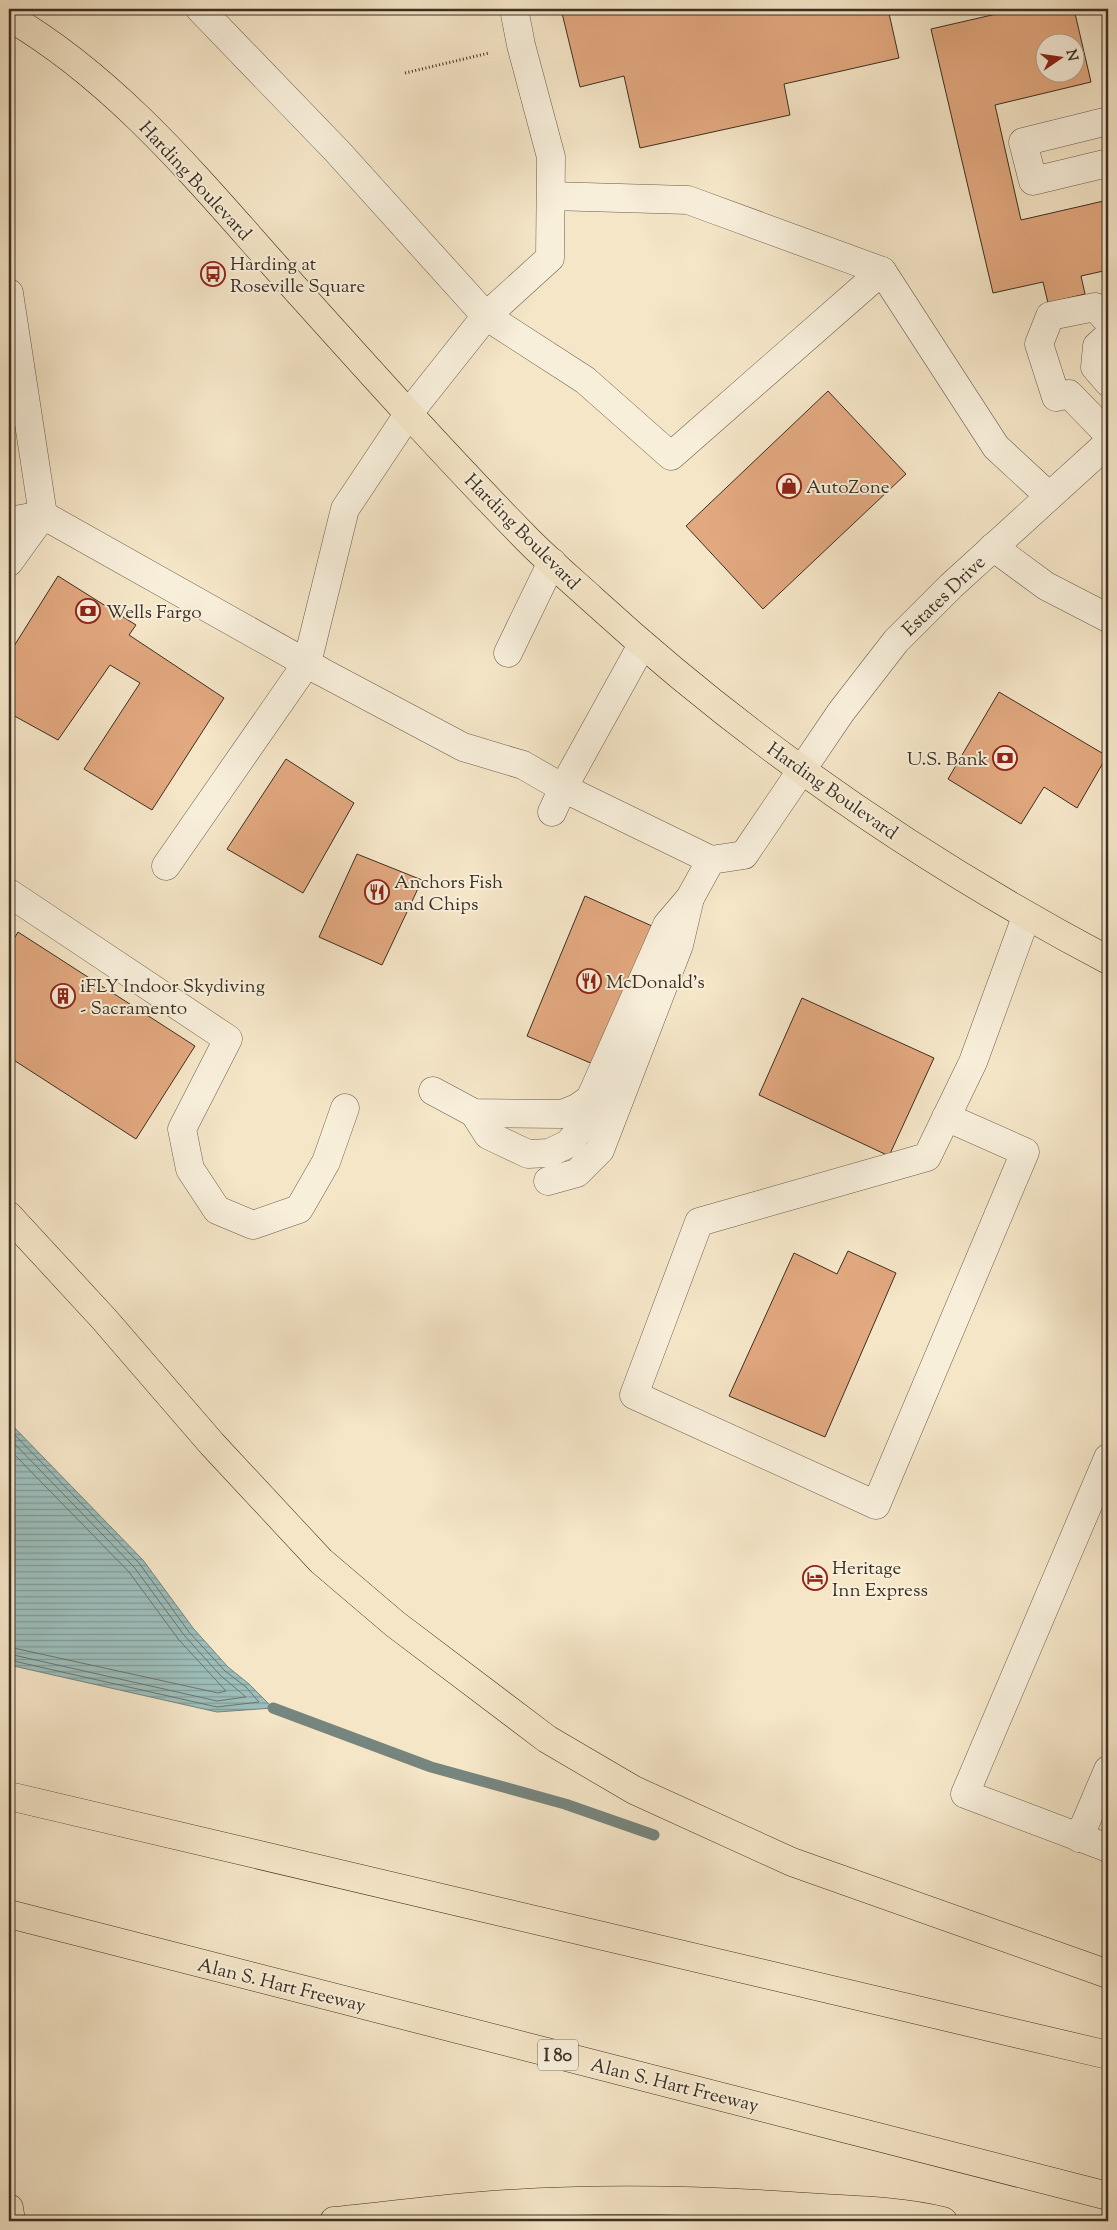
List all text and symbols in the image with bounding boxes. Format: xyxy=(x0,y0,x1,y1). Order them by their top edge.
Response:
north arrow xyxy=(1034,32,1084,82)
text: N xyxy=(1060,48,1082,63)
street label: Harding Boulevard xyxy=(132,116,257,248)
place label: Harding at Roseville Square xyxy=(230,252,365,301)
bus stop icon: Harding at Roseville Square xyxy=(200,261,226,287)
street label: Harding Boulevard xyxy=(457,469,586,597)
shop icon: AutoZone xyxy=(776,473,802,499)
place label: AutoZone xyxy=(806,475,890,502)
street label: Estates Drive xyxy=(897,550,993,644)
bank icon: Wells Fargo xyxy=(75,598,101,624)
place label: Wells Fargo xyxy=(106,600,202,627)
street label: Harding Boulevard xyxy=(761,737,903,848)
bank icon: U.S. Bank xyxy=(992,745,1018,771)
place label: U.S. Bank xyxy=(907,747,989,774)
place label: Anchors Fish and Chips xyxy=(394,870,503,919)
restaurant icon: Anchors Fish and Chips xyxy=(364,879,390,905)
restaurant icon: McDonald's xyxy=(576,968,602,994)
place label: McDonald's xyxy=(606,970,705,997)
place label: iFLY Indoor Skydiving - Sacramento xyxy=(80,974,265,1023)
building icon: iFLY Indoor Skydiving - Sacramento xyxy=(50,983,76,1009)
place label: Heritage Inn Express xyxy=(832,1556,928,1605)
hotel icon: Heritage Inn Express xyxy=(802,1565,828,1591)
street label: Alan S. Hart Freeway xyxy=(194,1952,369,2021)
road number: I 80 xyxy=(538,2040,578,2070)
street label: Alan S. Hart Freeway xyxy=(587,2052,762,2121)

